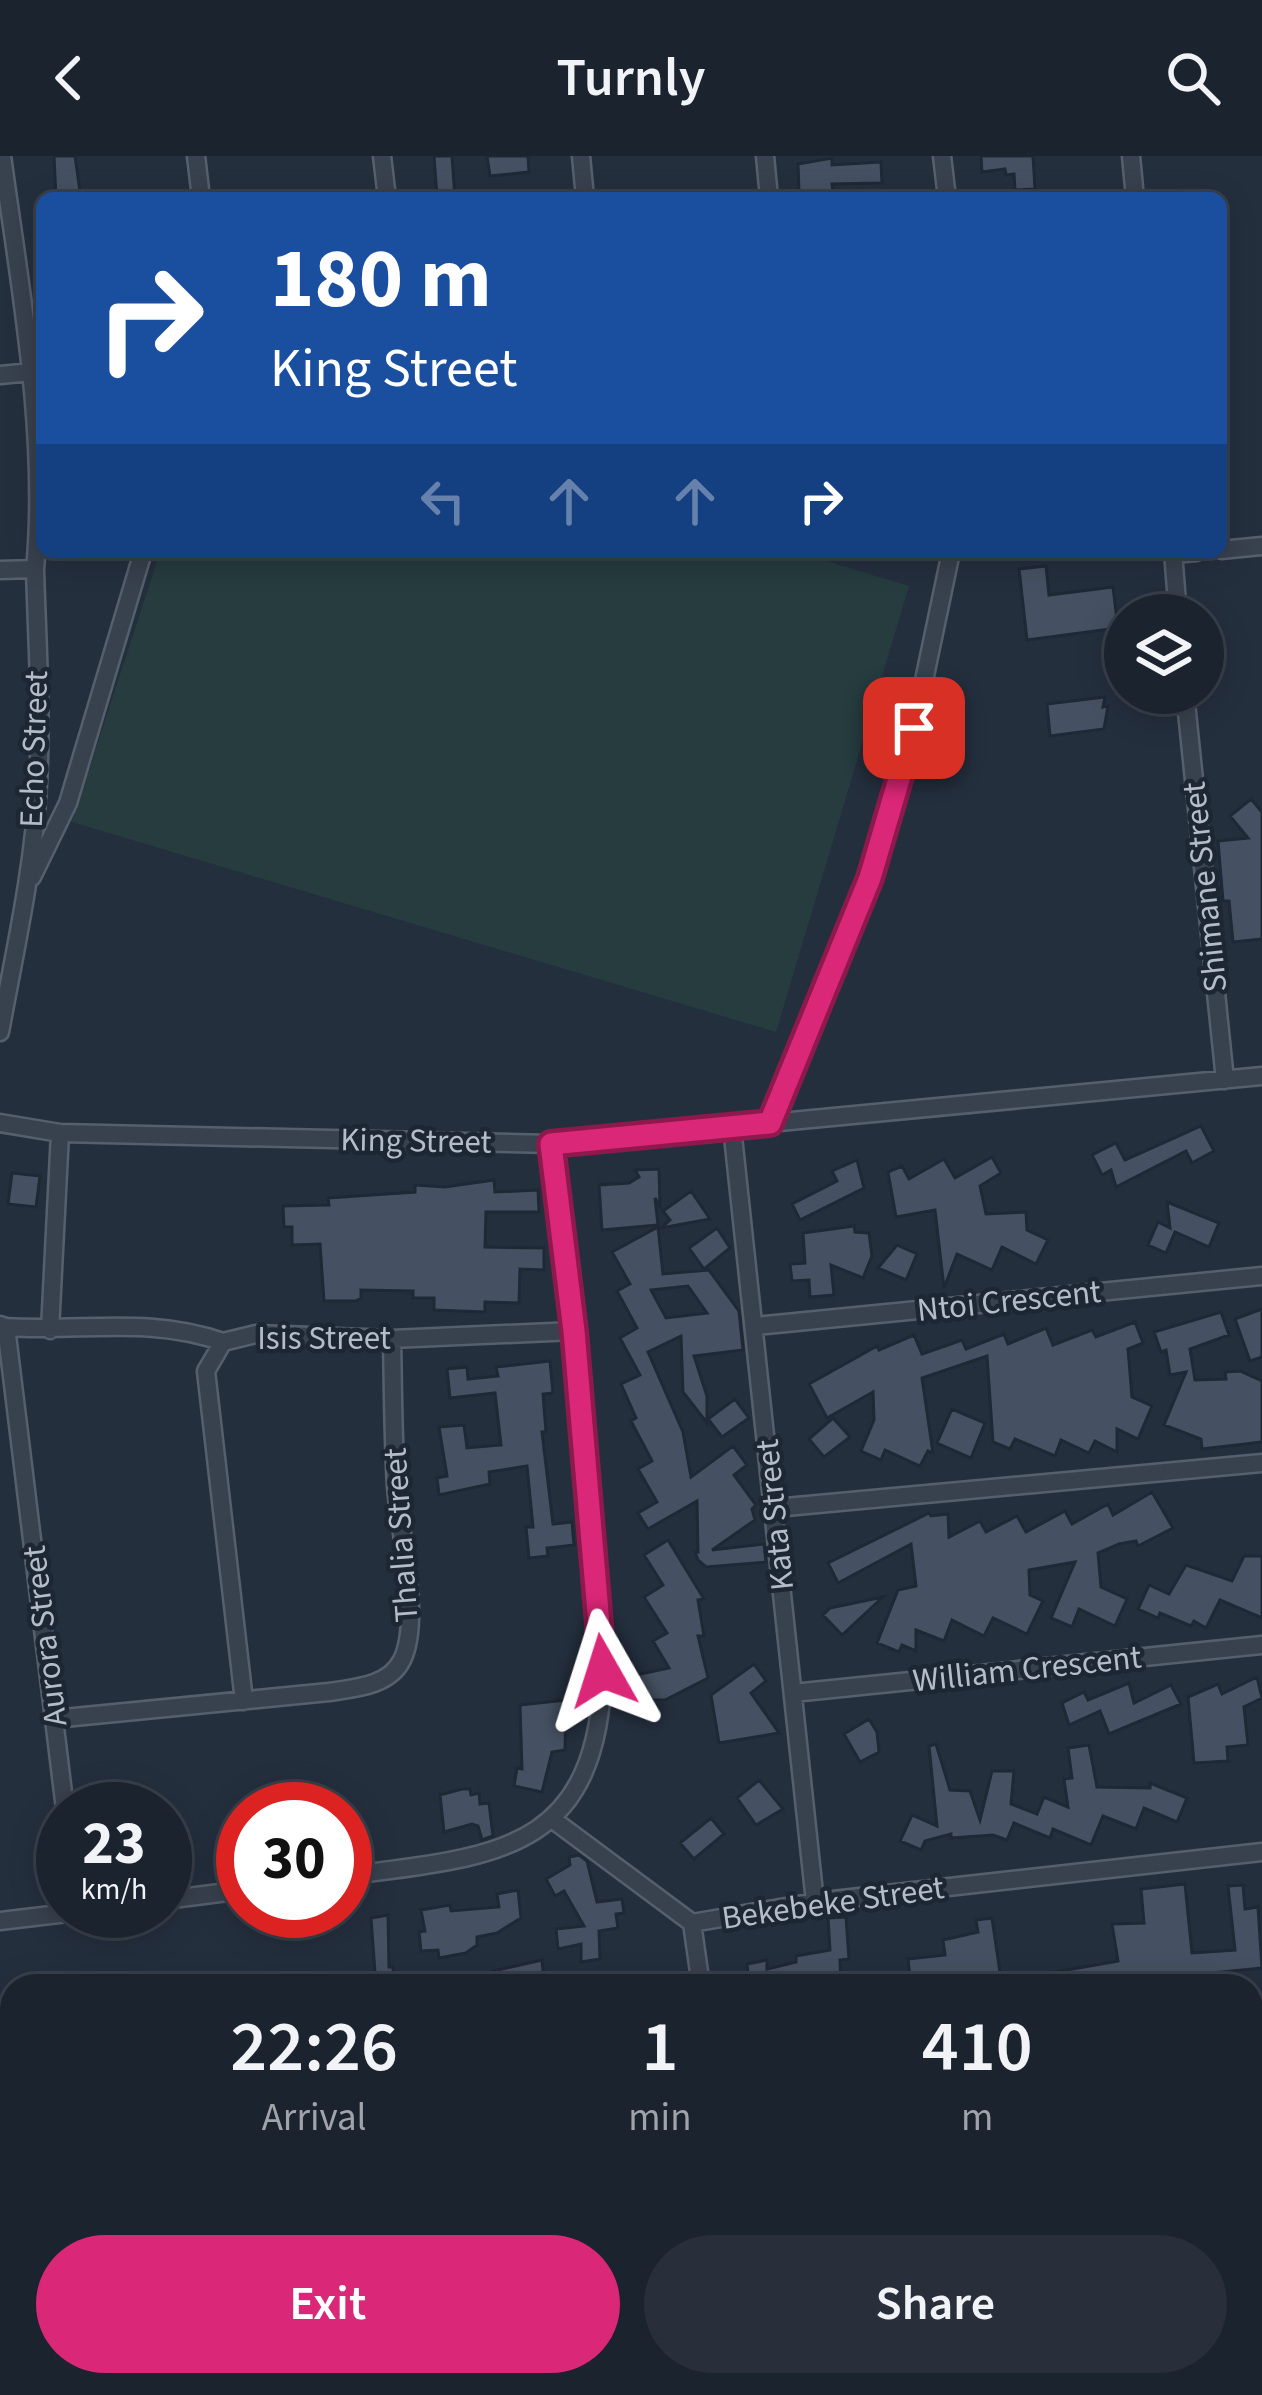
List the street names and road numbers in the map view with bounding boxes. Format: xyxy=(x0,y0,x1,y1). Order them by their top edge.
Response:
street label: Echo Street xyxy=(8,670,60,828)
street label: Shimane Street xyxy=(1171,779,1239,995)
street label: King Street xyxy=(340,1116,492,1166)
street label: Ntoi Crescent xyxy=(915,1268,1103,1334)
street label: Isis Street xyxy=(257,1315,391,1362)
street label: Kata Street xyxy=(744,1437,806,1593)
street label: Thalia Street xyxy=(371,1446,431,1624)
street label: Aurora Street xyxy=(11,1543,79,1729)
street label: William Crescent xyxy=(910,1634,1144,1704)
street label: Bekebeke Street xyxy=(719,1864,947,1942)

